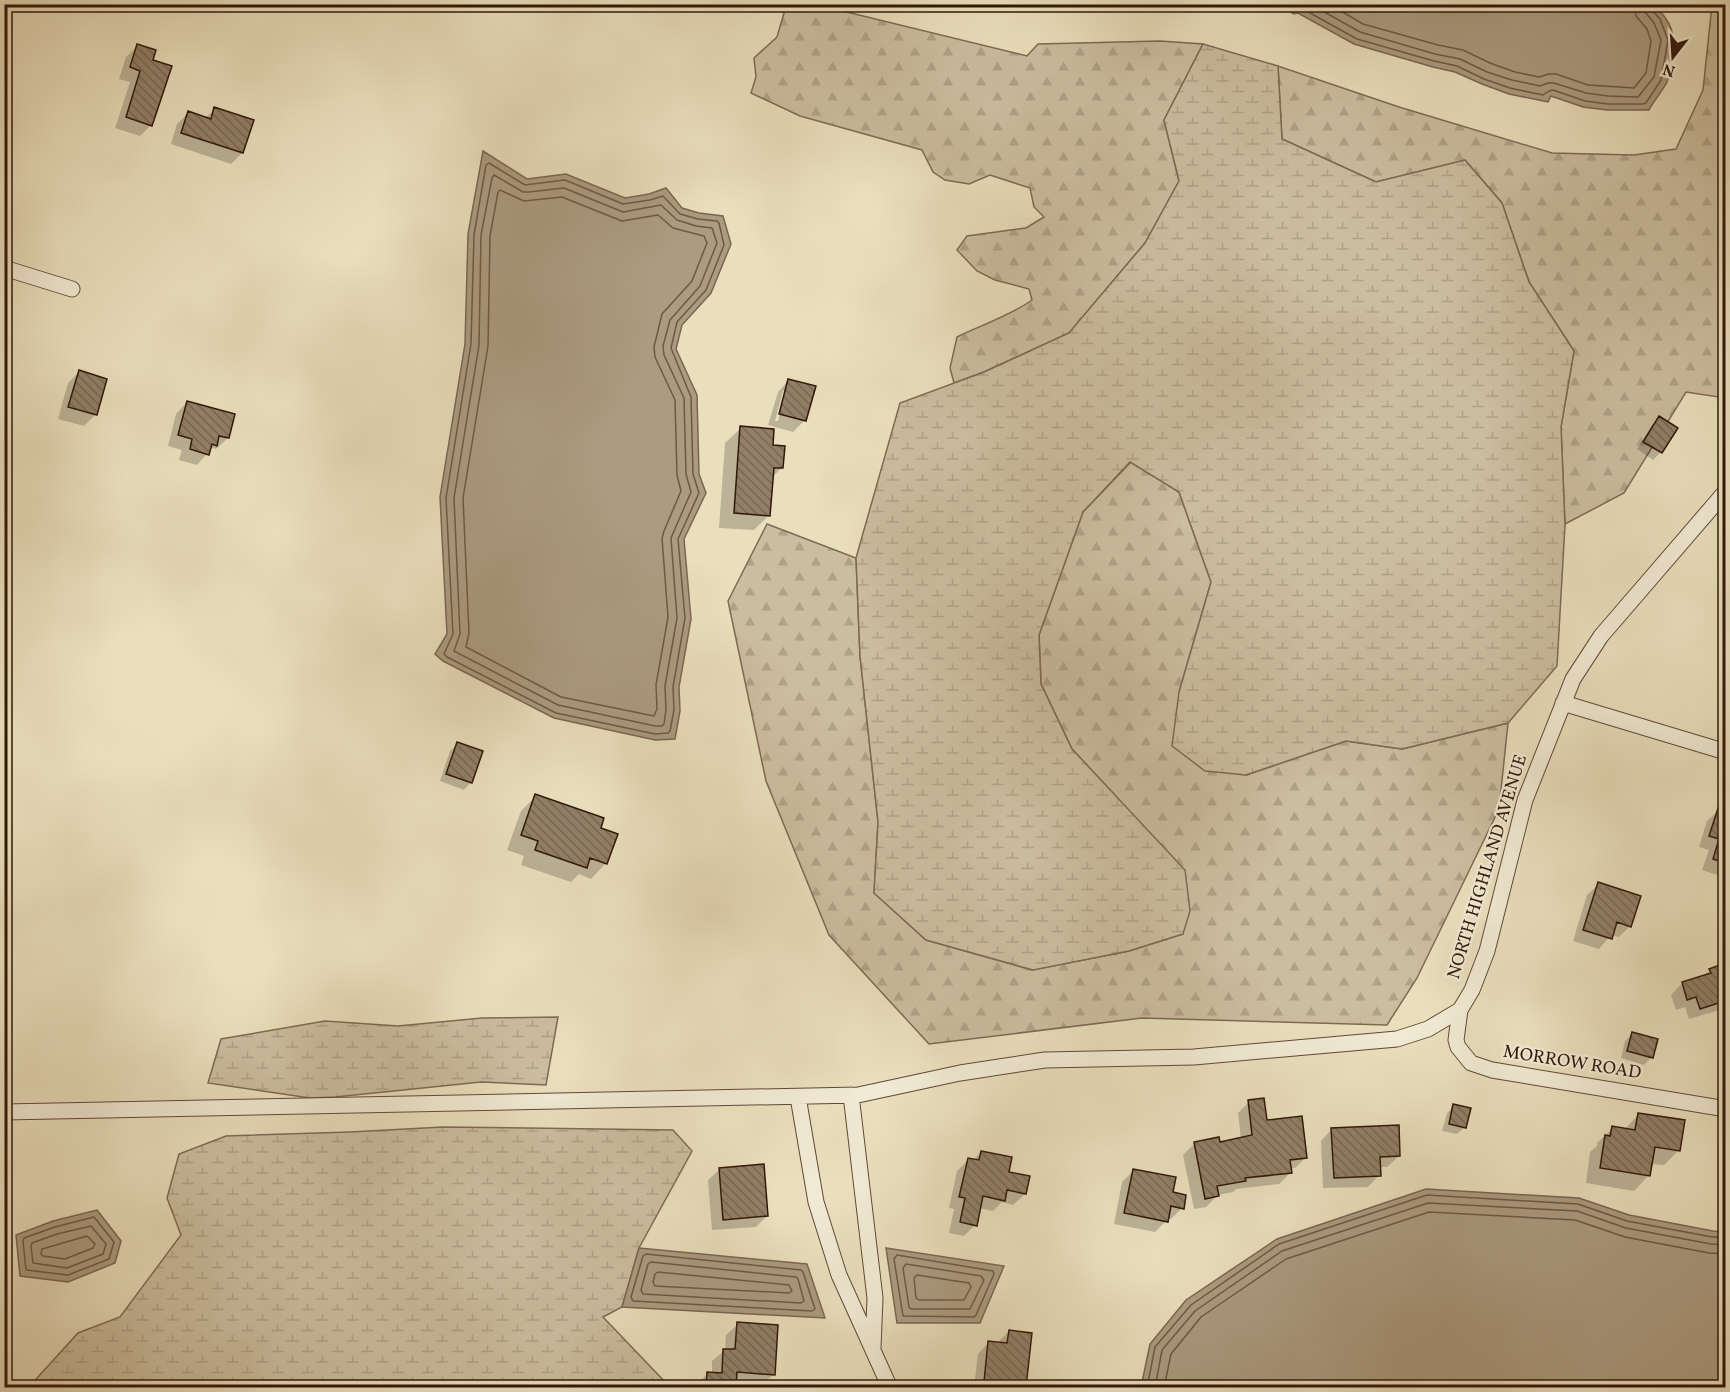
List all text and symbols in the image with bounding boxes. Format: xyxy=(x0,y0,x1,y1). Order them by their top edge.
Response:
north arrow xyxy=(1643,27,1703,87)
text: N xyxy=(1660,57,1678,82)
street label: NORTH HIGHLAND AVENUE xyxy=(1442,751,1534,982)
street label: MORROW ROAD xyxy=(1501,1040,1643,1086)

